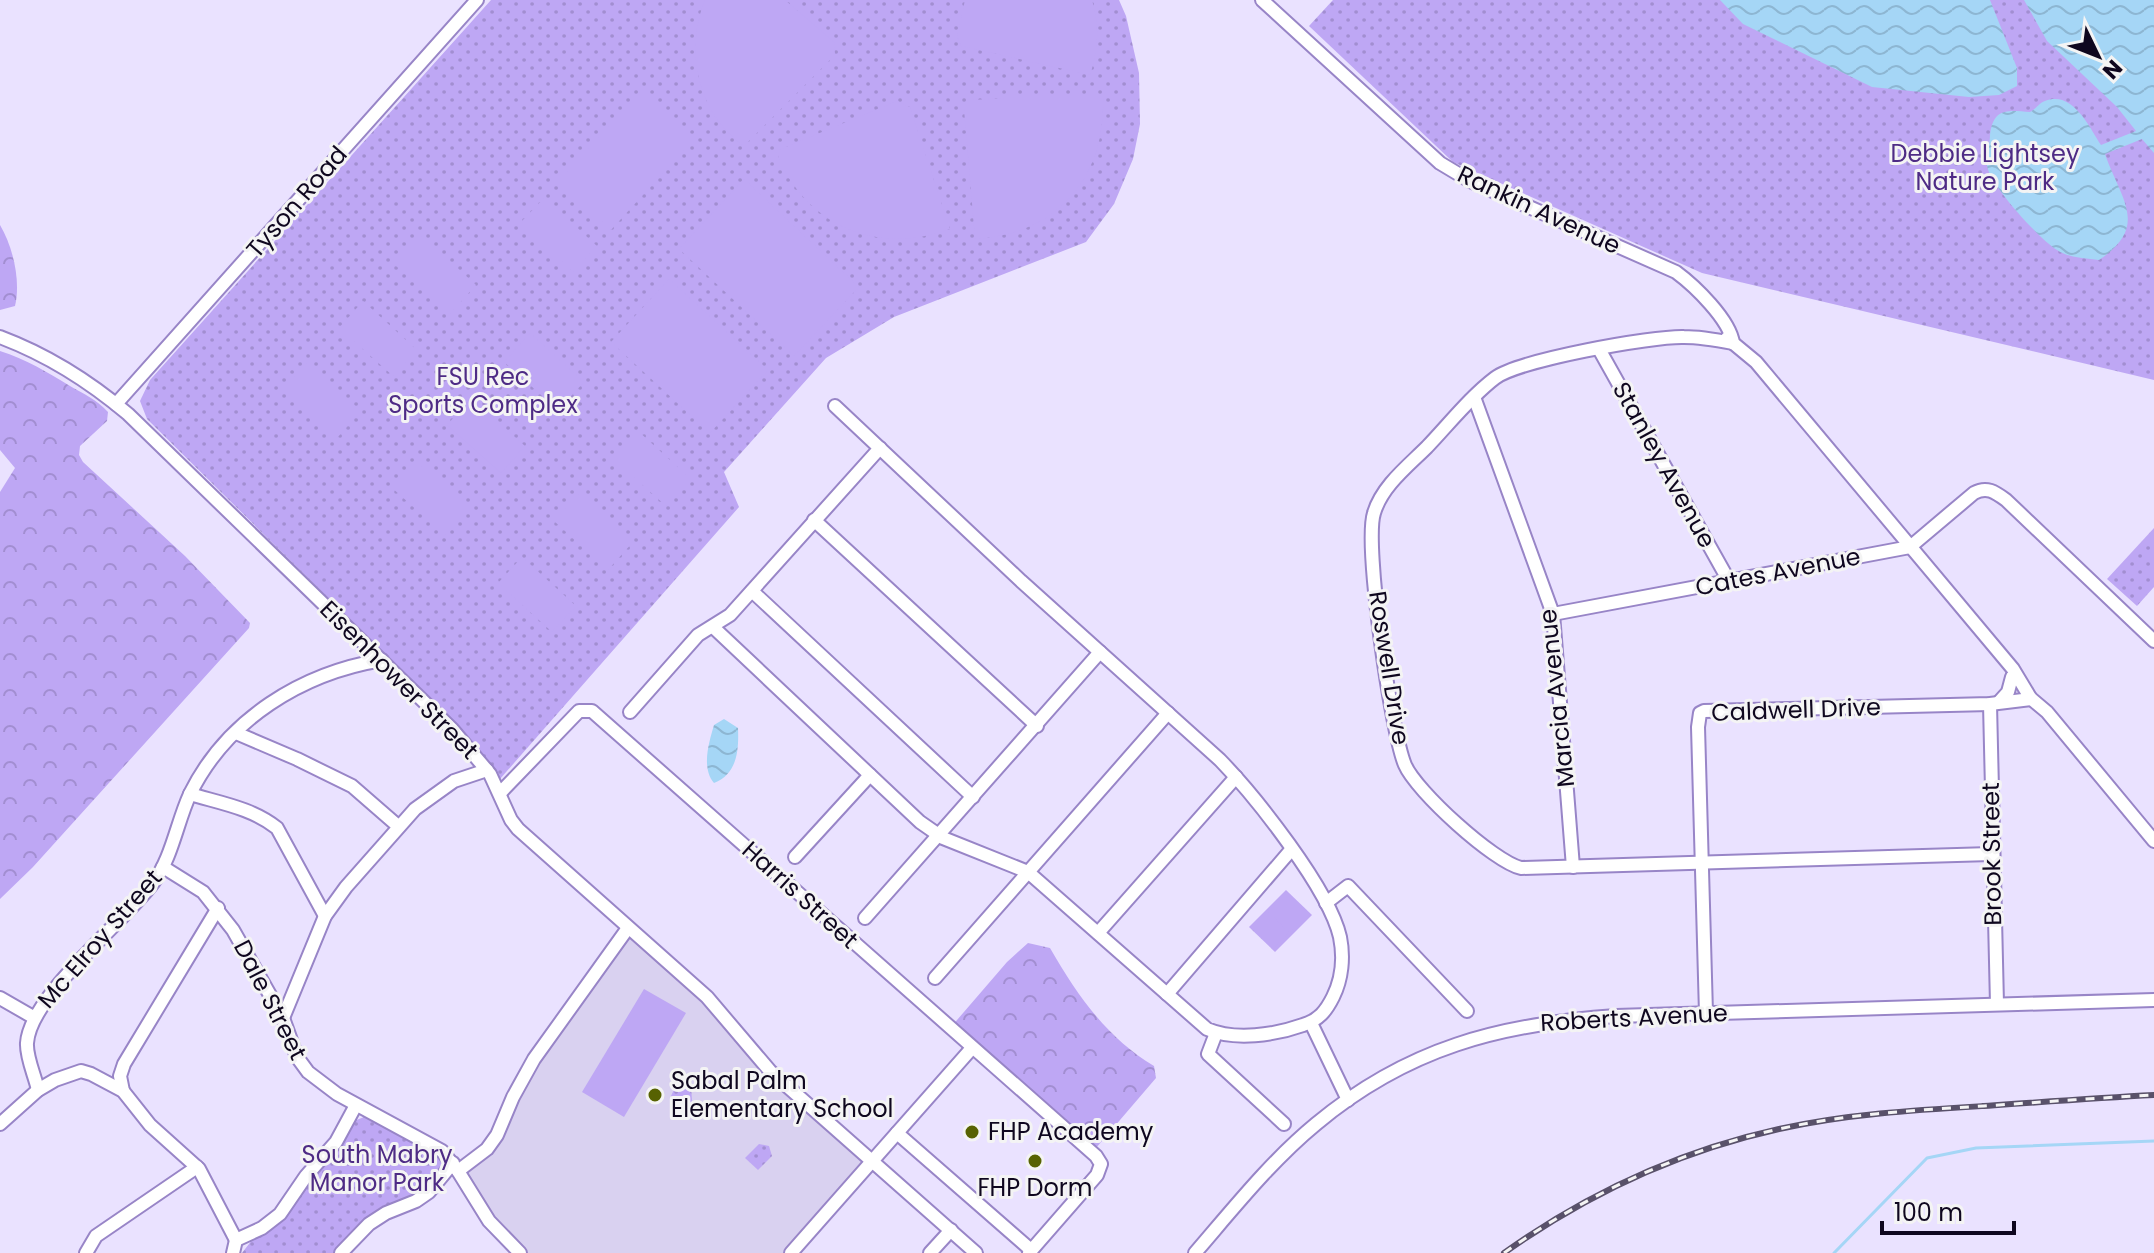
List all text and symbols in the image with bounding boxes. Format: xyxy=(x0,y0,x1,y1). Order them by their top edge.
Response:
north arrow xyxy=(2058,16,2138,96)
text: N xyxy=(2095,53,2129,86)
park label: Debbie Lightsey Nature Park xyxy=(1891,137,2080,198)
street label: Tyson Road xyxy=(239,139,355,265)
street label: Rankin Avenue xyxy=(1452,157,1626,262)
park label: FSU Rec Sports Complex xyxy=(388,360,578,421)
street label: Stanley Avenue xyxy=(1605,376,1724,554)
street label: Cates Avenue xyxy=(1693,539,1863,604)
street label: Roswell Drive xyxy=(1361,589,1418,747)
street label: Eisenhower Street xyxy=(313,593,486,766)
street label: Marcia Avenue xyxy=(1531,607,1582,789)
street label: Caldwell Drive xyxy=(1711,690,1881,729)
street label: Brook Street xyxy=(1974,782,2009,926)
street label: Harris Street xyxy=(735,834,866,956)
street label: Mc Elroy Street xyxy=(30,862,169,1015)
street label: Dale Street xyxy=(226,934,315,1065)
street label: Roberts Avenue xyxy=(1539,996,1729,1039)
place label: Sabal Palm Elementary School xyxy=(671,1064,894,1125)
marker: Sabal Palm Elementary School xyxy=(646,1086,664,1104)
place label: FHP Academy xyxy=(988,1115,1154,1148)
marker: FHP Academy xyxy=(963,1123,981,1141)
park label: South Mabry Manor Park xyxy=(302,1138,453,1199)
marker: FHP Dorm xyxy=(1026,1152,1044,1170)
place label: FHP Dorm xyxy=(977,1171,1093,1204)
scale bar xyxy=(1882,1185,2014,1235)
text: 100 m xyxy=(1894,1196,1963,1229)

